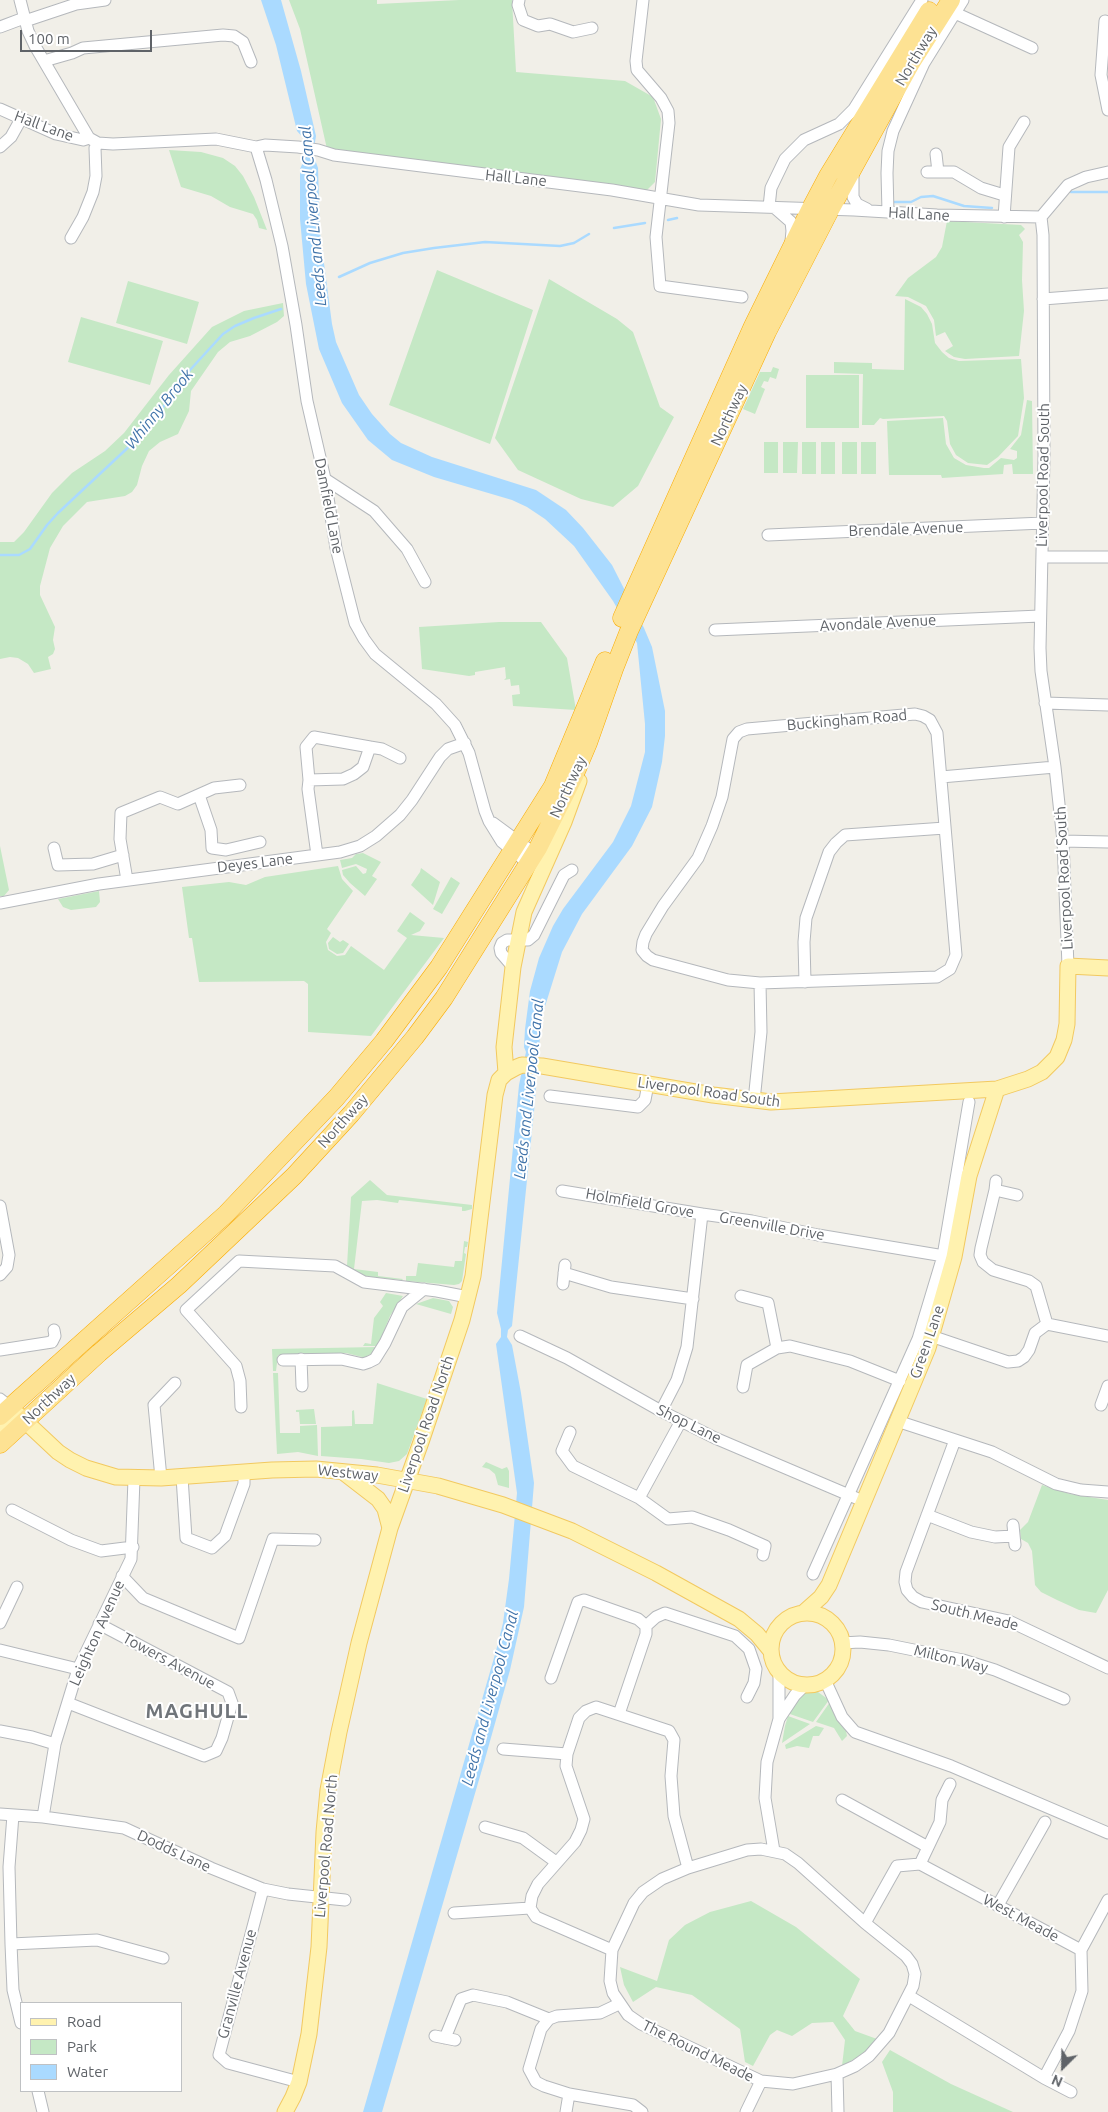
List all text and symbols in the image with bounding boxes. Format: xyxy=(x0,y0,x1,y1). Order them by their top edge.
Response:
scale bar xyxy=(22,20,155,52)
street label: Northway xyxy=(891,23,941,89)
text: 100 m xyxy=(28,30,70,47)
street label: Hall Lane xyxy=(12,107,76,145)
water label: Leeds and Liverpool Canal xyxy=(296,125,330,307)
street label: Hall Lane xyxy=(484,166,548,190)
street label: Hall Lane xyxy=(888,203,950,225)
water label: Whinny Brook xyxy=(121,365,197,453)
street label: Northway xyxy=(707,381,751,449)
street label: Liverpool Road South xyxy=(1033,403,1053,547)
street label: Damfield Lane xyxy=(311,457,347,555)
street label: Brendale Avenue xyxy=(848,518,964,540)
street label: Avondale Avenue xyxy=(819,611,937,635)
street label: Buckingham Road xyxy=(786,706,908,734)
street label: Northway xyxy=(546,753,590,821)
street label: Liverpool Road South xyxy=(1051,806,1077,950)
street label: Deyes Lane xyxy=(216,849,294,877)
water label: Leeds and Liverpool Canal xyxy=(510,998,548,1180)
street label: Liverpool Road South xyxy=(637,1073,781,1111)
street label: Northway xyxy=(314,1090,372,1152)
street label: Holmfield Grove xyxy=(584,1185,696,1221)
street label: Greenville Drive xyxy=(718,1208,826,1244)
street label: Green Lane xyxy=(906,1303,948,1381)
street label: Liverpool Road North xyxy=(394,1353,458,1495)
street label: Northway xyxy=(19,1370,79,1428)
street label: Shop Lane xyxy=(654,1401,724,1447)
street label: Westway xyxy=(317,1461,379,1485)
street label: Leighton Avenue xyxy=(66,1577,128,1689)
street label: South Meade xyxy=(930,1595,1020,1635)
water label: Leeds and Liverpool Canal xyxy=(457,1608,523,1788)
street label: Towers Avenue xyxy=(120,1629,218,1693)
street label: Milton Way xyxy=(912,1641,990,1677)
district label: MAGHULL xyxy=(145,1699,249,1723)
street label: Liverpool Road North xyxy=(311,1774,341,1918)
street label: Dodds Lane xyxy=(134,1826,214,1876)
street label: West Meade xyxy=(980,1890,1062,1946)
street label: Granville Avenue xyxy=(214,1927,260,2041)
legend xyxy=(20,2002,182,2092)
text: Road xyxy=(67,2013,102,2030)
street label: The Round Meade xyxy=(639,2016,757,2086)
text: Park xyxy=(67,2038,97,2055)
north arrow xyxy=(1038,2042,1088,2092)
text: Water xyxy=(67,2063,108,2080)
text: N xyxy=(1049,2071,1065,2090)

